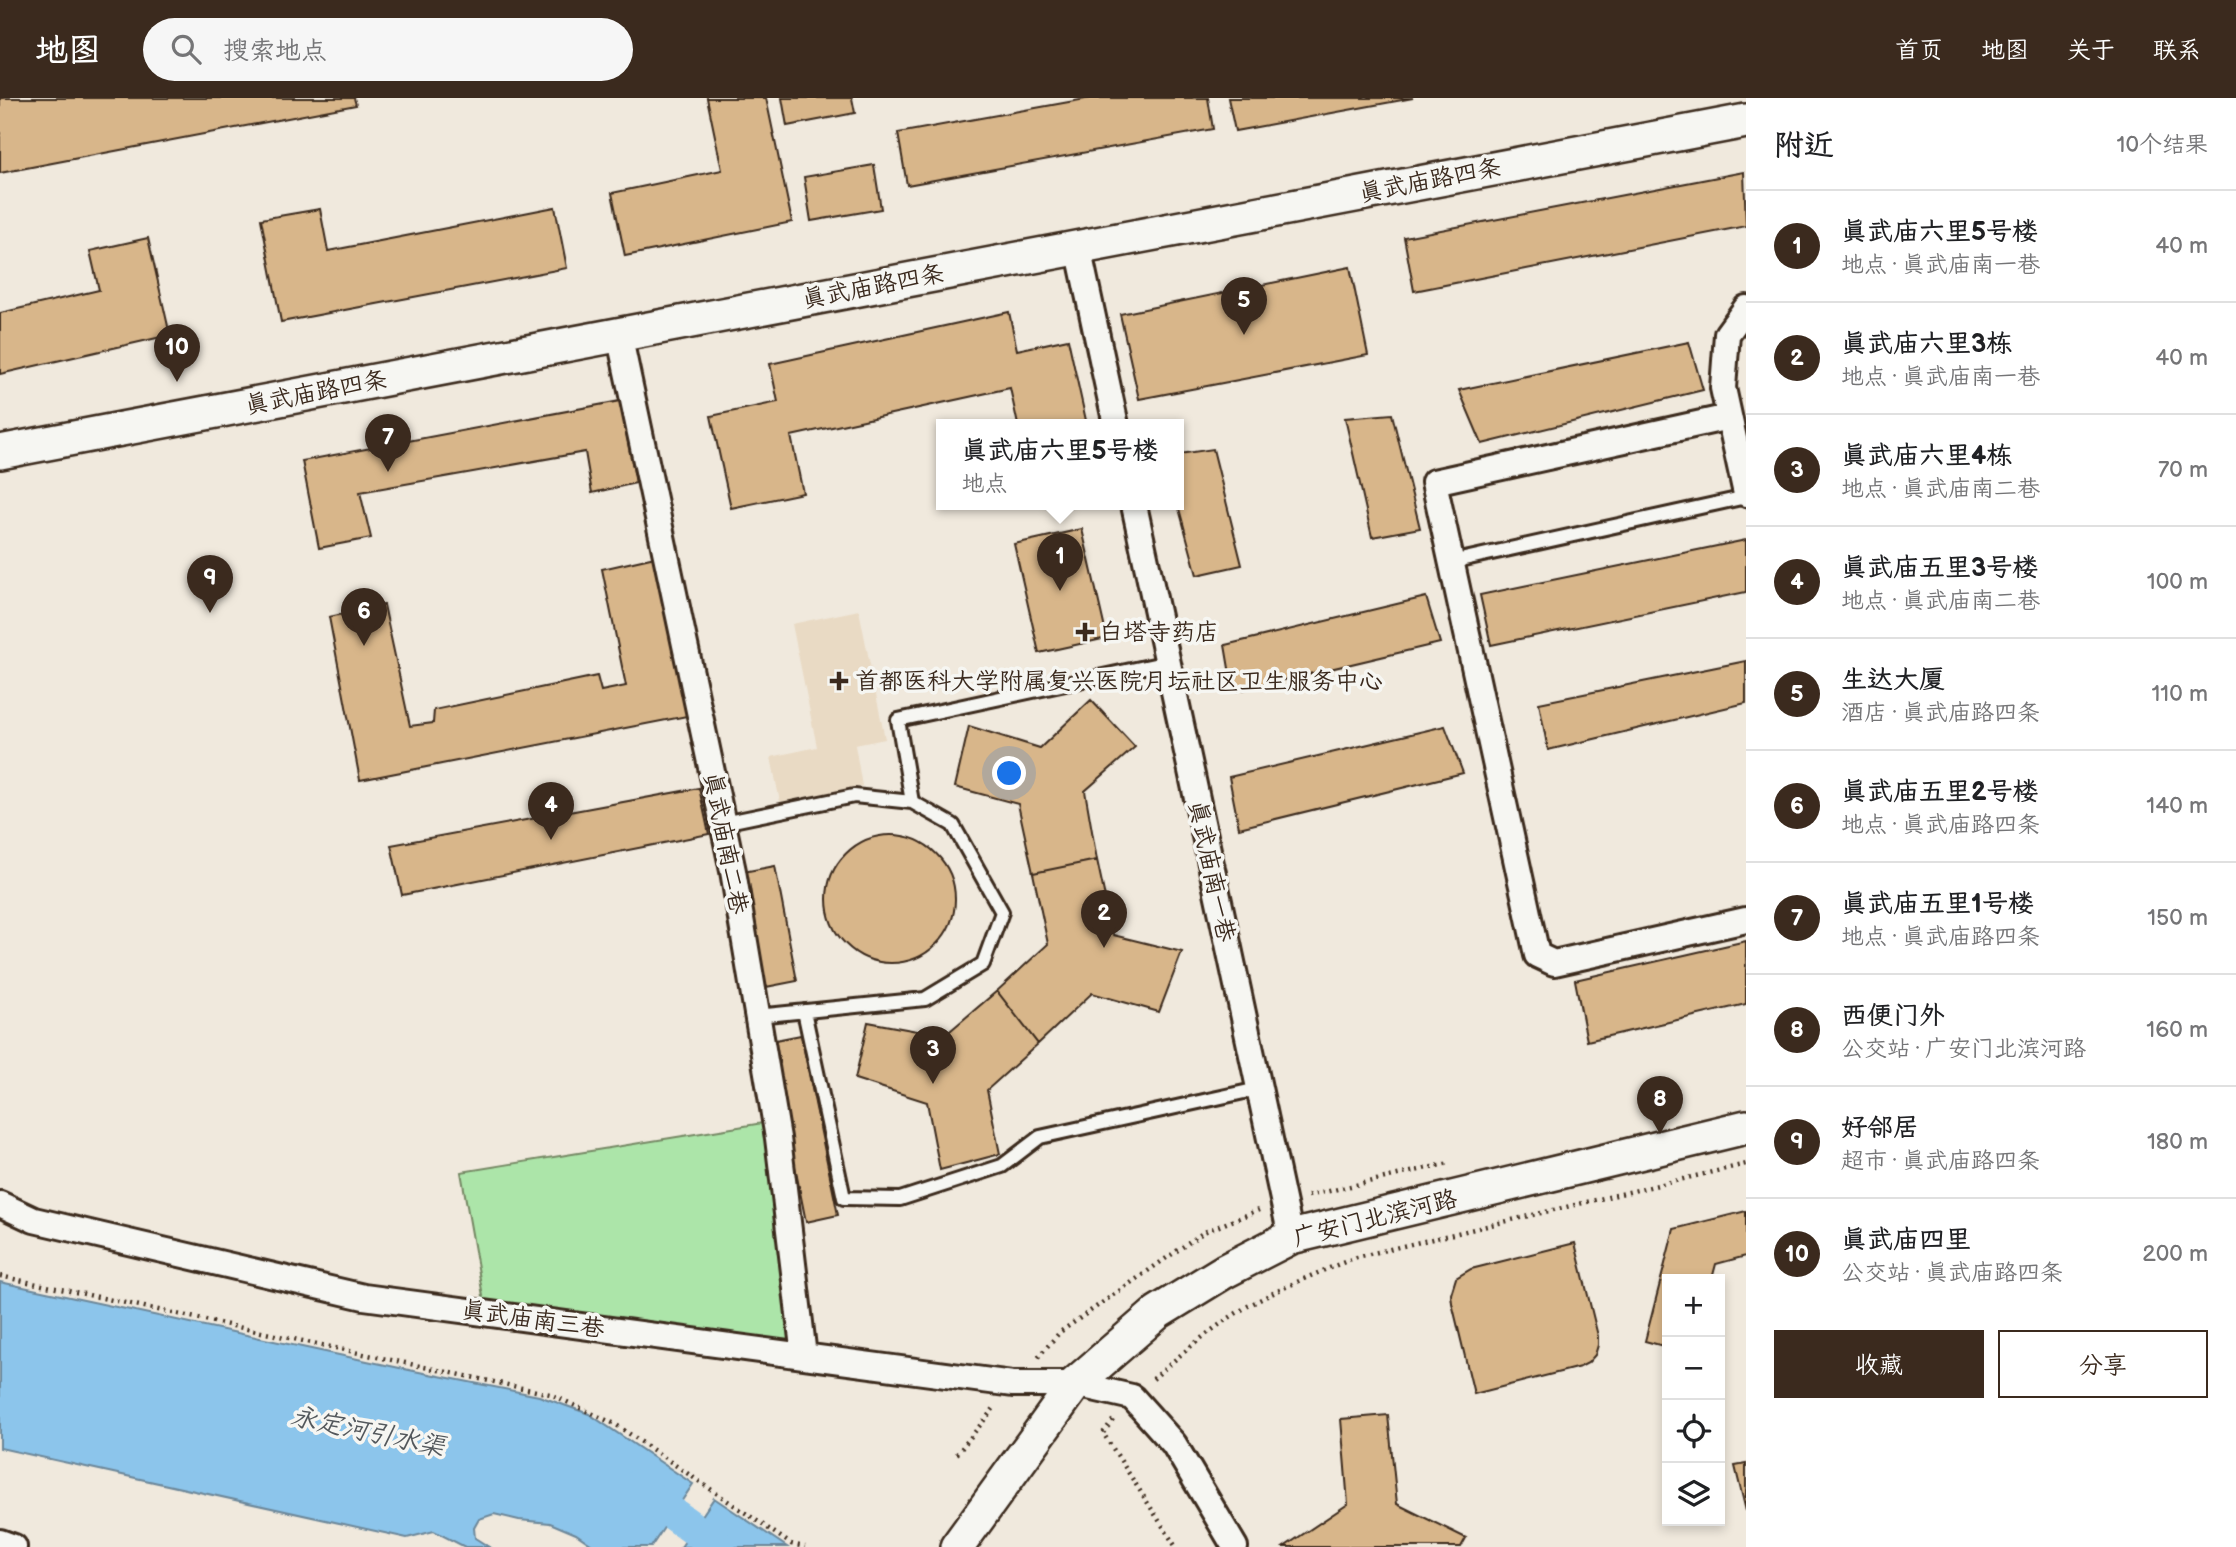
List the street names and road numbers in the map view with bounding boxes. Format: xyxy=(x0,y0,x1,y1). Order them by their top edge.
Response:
street label: 真武庙路四条 xyxy=(1357,153,1504,208)
street label: 真武庙路四条 xyxy=(800,259,947,314)
street label: 真武庙路四条 xyxy=(243,365,390,420)
street label: 真武庙南二巷 xyxy=(698,770,753,917)
street label: 真武庙南一巷 xyxy=(1182,798,1241,945)
street label: 广安门北滨河路 xyxy=(1290,1184,1460,1253)
street label: 真武庙南三巷 xyxy=(460,1295,606,1344)

